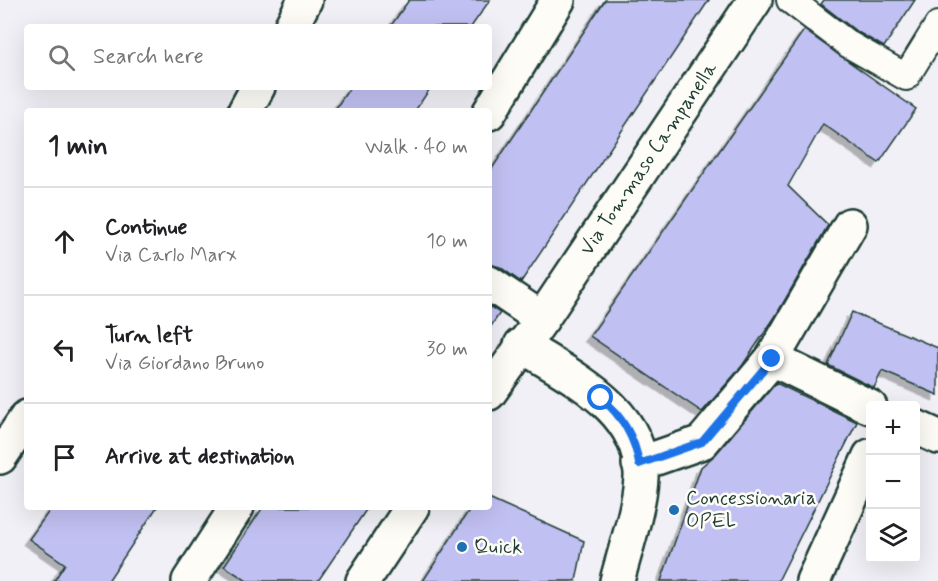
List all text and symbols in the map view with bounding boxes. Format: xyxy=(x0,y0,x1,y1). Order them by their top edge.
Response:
search box xyxy=(24,24,492,90)
icon: search xyxy=(45,41,78,74)
text: Search here xyxy=(93,43,204,71)
street label: Via Tommaso Campanella xyxy=(574,56,724,261)
text: 1 min xyxy=(48,130,108,164)
text: Walk · 40 m xyxy=(365,134,468,161)
text: Continue xyxy=(105,214,187,242)
icon: ahead xyxy=(48,225,81,258)
text: 10 m xyxy=(426,228,468,255)
text: Via Carlo Marx xyxy=(105,242,237,269)
text: Turn left xyxy=(105,322,193,350)
icon: left xyxy=(48,333,81,366)
text: 30 m xyxy=(426,336,468,363)
route end xyxy=(758,345,784,371)
text: Via Giordano Bruno xyxy=(105,350,264,377)
route start xyxy=(587,384,613,410)
map controls xyxy=(866,401,920,563)
button: + xyxy=(866,401,920,455)
icon: arrive xyxy=(48,441,81,474)
text: Arrive at destination xyxy=(105,443,295,471)
button: − xyxy=(866,455,920,509)
place label: Concessionaria OPEL xyxy=(686,485,816,535)
marker: Concessionaria OPEL xyxy=(667,503,681,517)
button: layers xyxy=(866,509,920,563)
place label: Quick xyxy=(474,534,522,561)
marker: Quick xyxy=(455,540,469,554)

